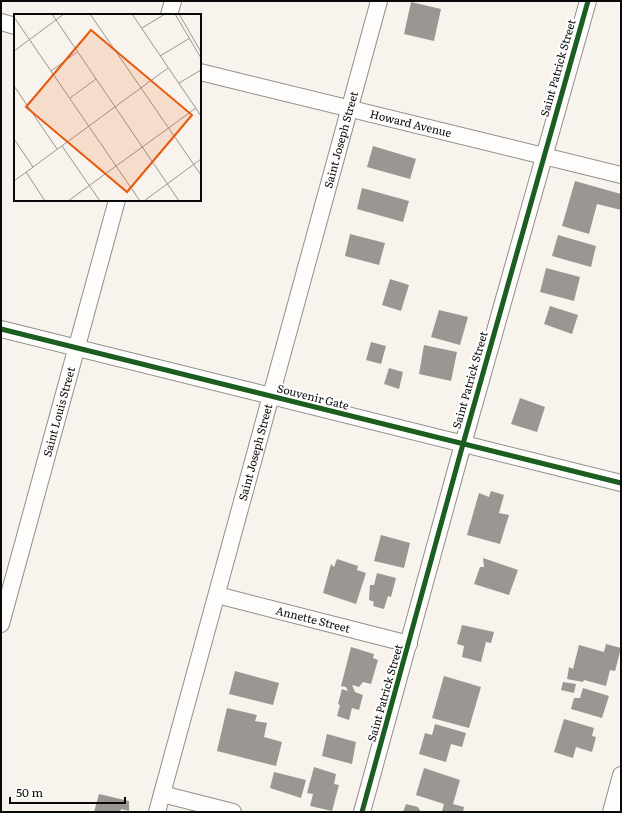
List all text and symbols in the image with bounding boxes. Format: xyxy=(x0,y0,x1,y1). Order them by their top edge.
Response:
inset map xyxy=(14,14,201,201)
street label: Saint Patrick Street xyxy=(535,17,579,118)
street label: Saint Joseph Street xyxy=(319,89,361,190)
street label: Howard Avenue xyxy=(369,105,454,140)
street label: Saint Patrick Street xyxy=(447,329,491,430)
street label: Saint Louis Street xyxy=(38,364,78,458)
street label: Souvenir Gate xyxy=(276,379,351,413)
street label: Saint Joseph Street xyxy=(234,401,276,502)
street label: Annette Street xyxy=(274,601,353,636)
street label: Saint Patrick Street xyxy=(362,642,406,743)
scale bar xyxy=(10,779,125,805)
text: 50 m xyxy=(16,783,43,801)

